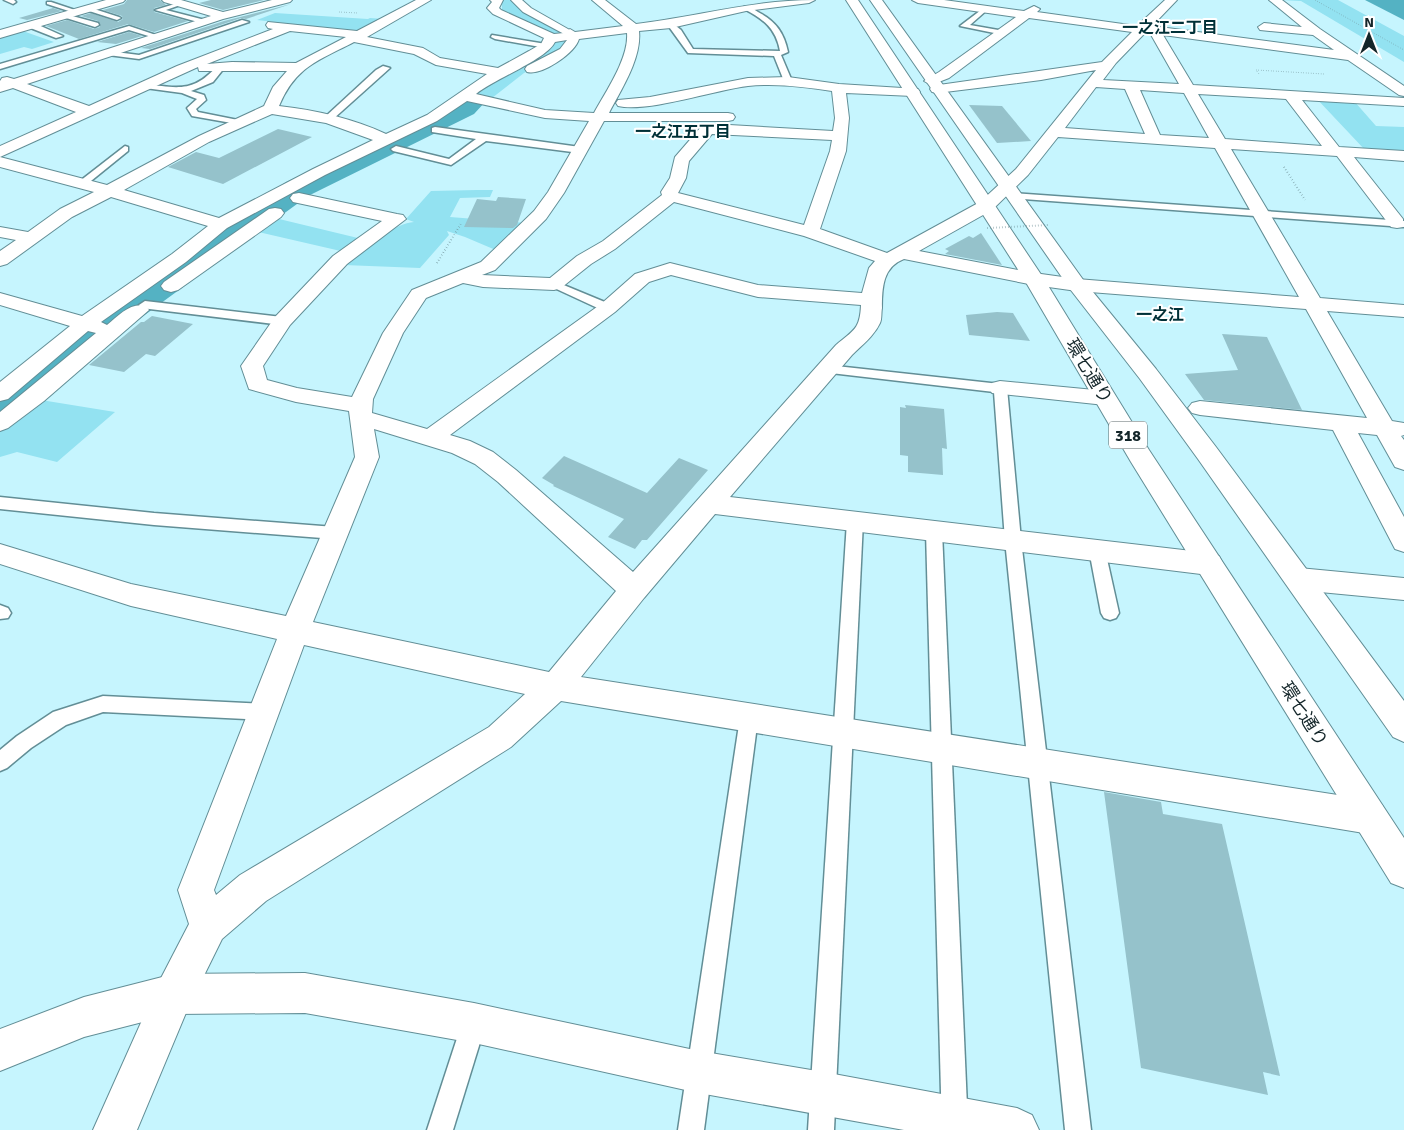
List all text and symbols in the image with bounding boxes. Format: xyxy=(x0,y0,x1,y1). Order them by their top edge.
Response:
north arrow xyxy=(1344,10,1394,60)
text: N xyxy=(1364,14,1374,31)
district label: 一之江二丁目 xyxy=(1122,18,1218,38)
district label: 一之江五丁目 xyxy=(635,122,731,142)
district label: 一之江 xyxy=(1136,305,1184,325)
street label: 環七通り xyxy=(1061,334,1117,408)
road number: 318 xyxy=(1109,422,1147,448)
street label: 環七通り xyxy=(1276,678,1332,750)

